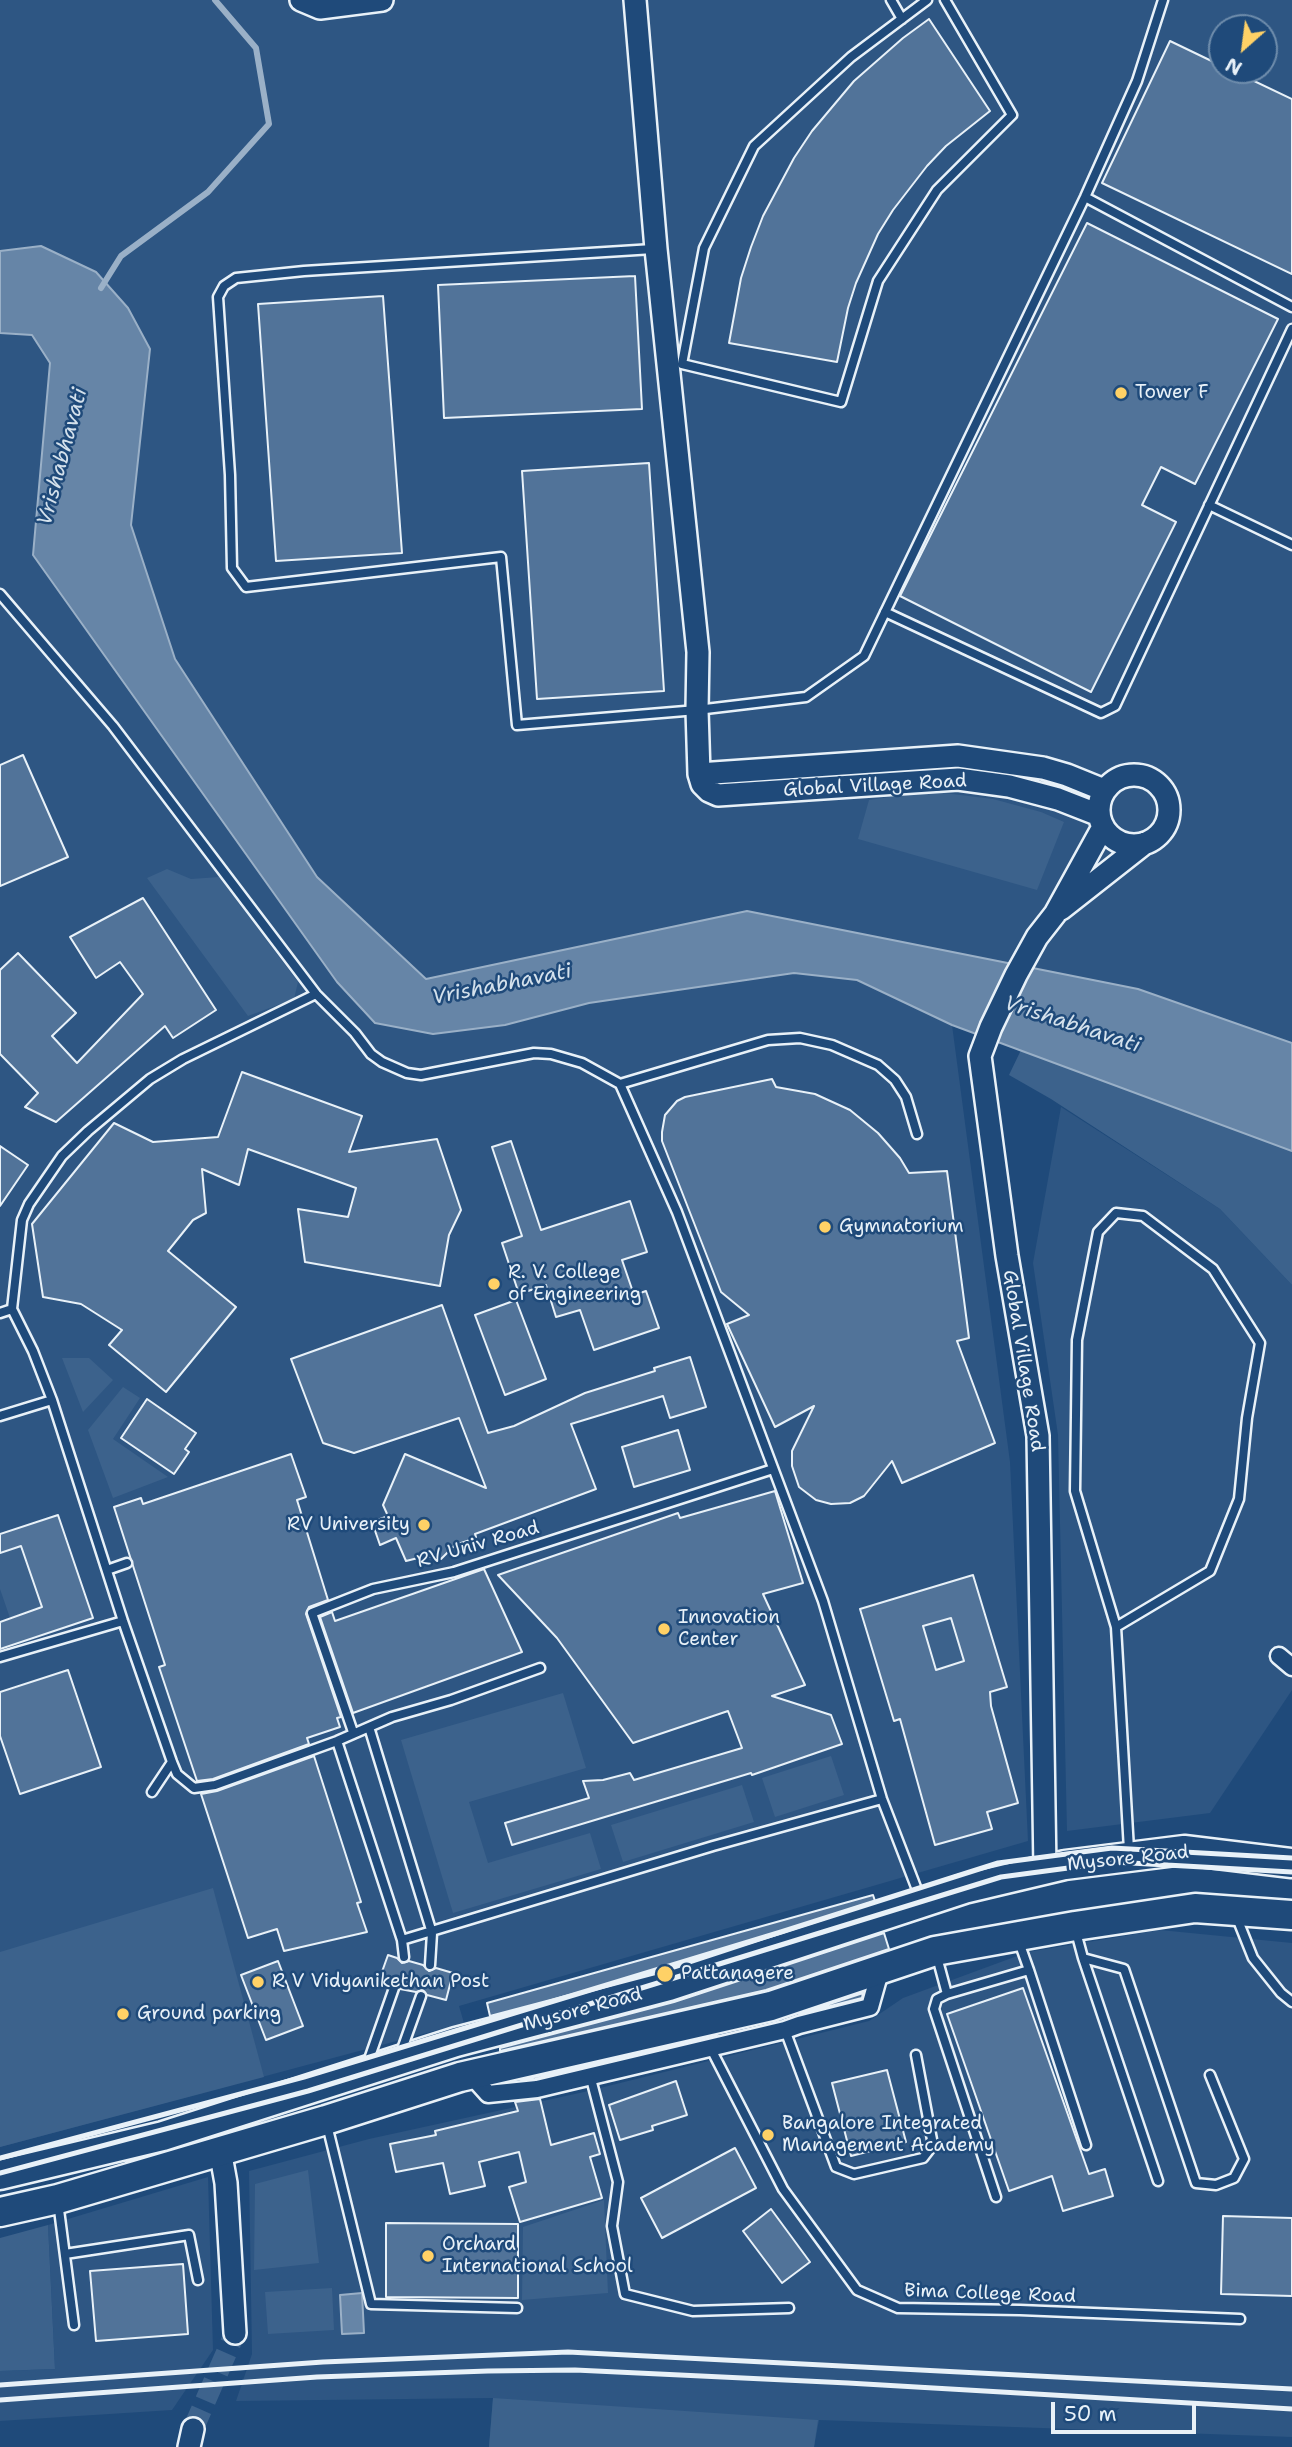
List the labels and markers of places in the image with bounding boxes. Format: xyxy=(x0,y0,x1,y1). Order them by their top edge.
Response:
place label: Tower F xyxy=(1135,382,1209,404)
marker: Tower F xyxy=(1113,385,1129,401)
place label: Gymnatorium xyxy=(839,1216,964,1238)
marker: Gymnatorium xyxy=(817,1219,833,1235)
place label: R. V. College of Engineering xyxy=(508,1262,641,1306)
marker: R. V. College of Engineering xyxy=(486,1276,502,1292)
place label: RV University xyxy=(287,1514,410,1536)
marker: RV University xyxy=(416,1517,432,1533)
place label: Innovation Center xyxy=(678,1607,780,1651)
marker: Innovation Center xyxy=(656,1621,672,1637)
place label: Pattanagere xyxy=(681,1963,794,1985)
marker: Pattanagere xyxy=(655,1964,675,1984)
place label: R V Vidyanikethan Post xyxy=(272,1971,489,1993)
marker: R V Vidyanikethan Post xyxy=(250,1974,266,1990)
place label: Ground parking xyxy=(137,2003,281,2025)
marker: Ground parking xyxy=(115,2006,131,2022)
place label: Bangalore Integrated Management Academy xyxy=(782,2113,995,2157)
marker: Bangalore Integrated Management Academy xyxy=(760,2127,776,2143)
place label: Orchard International School xyxy=(442,2234,633,2278)
marker: Orchard International School xyxy=(420,2248,436,2264)

